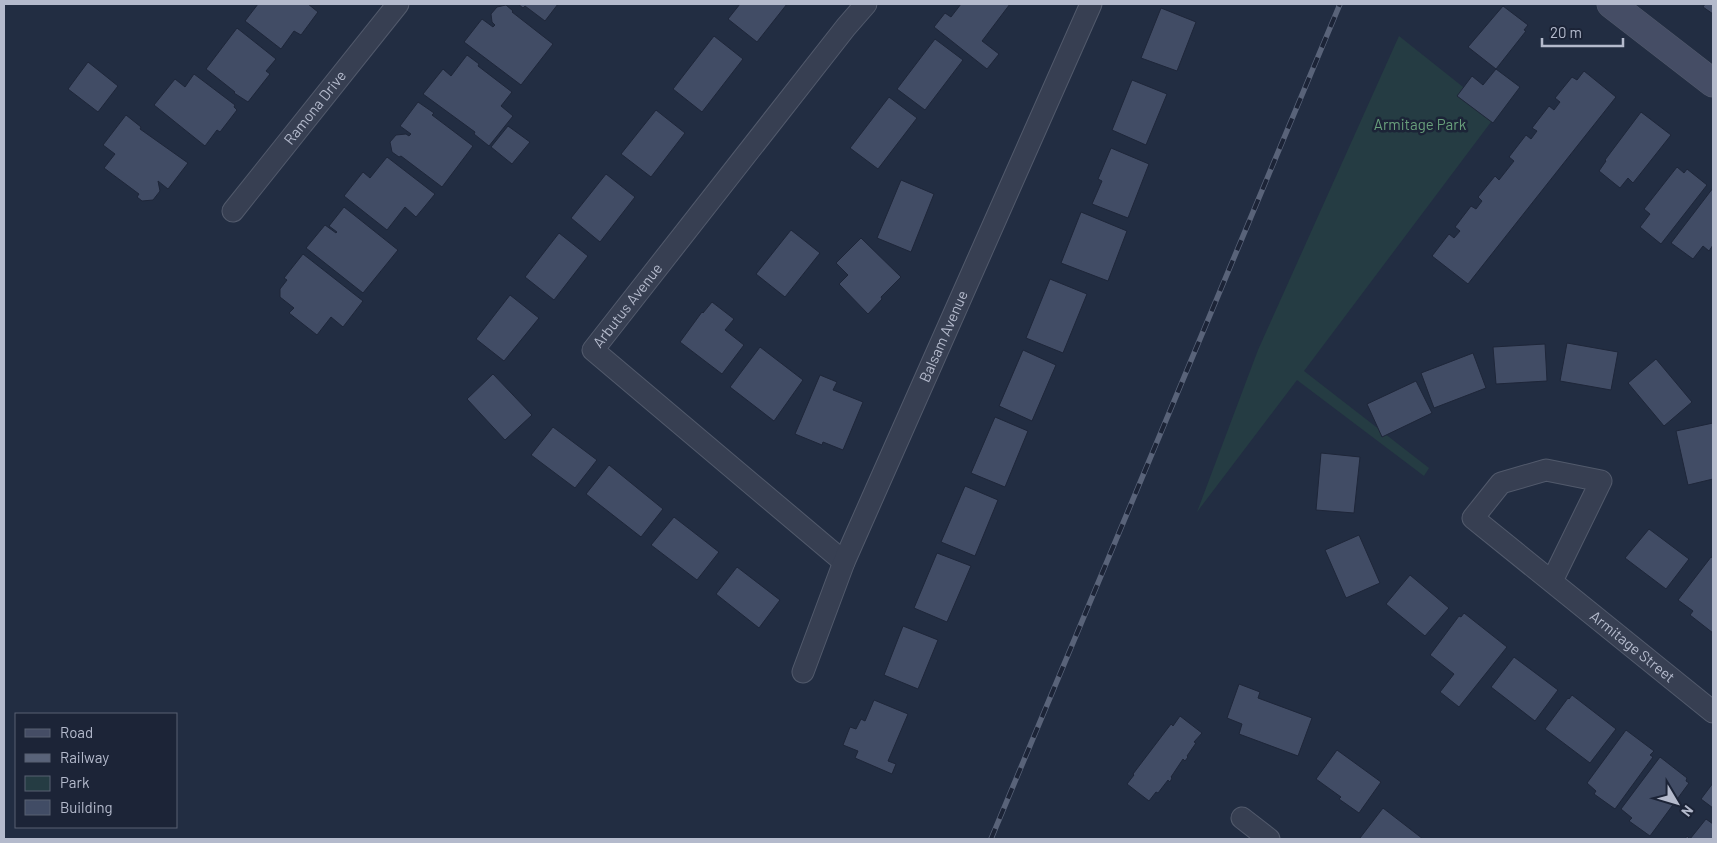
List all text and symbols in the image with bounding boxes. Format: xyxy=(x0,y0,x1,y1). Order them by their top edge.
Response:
scale bar xyxy=(1542,15,1623,47)
text: 20 m xyxy=(1550,23,1582,41)
street label: Ramona Drive xyxy=(280,67,349,148)
park label: Armitage Park xyxy=(1374,115,1467,133)
street label: Arbutus Avenue xyxy=(588,259,666,351)
street label: Balsam Avenue xyxy=(915,287,971,385)
street label: Armitage Street xyxy=(1587,606,1679,686)
legend xyxy=(15,713,178,828)
text: Road xyxy=(60,723,93,741)
text: Railway xyxy=(60,748,109,766)
text: Park xyxy=(60,773,90,791)
north arrow xyxy=(1652,778,1702,828)
text: Building xyxy=(60,798,113,816)
text: N xyxy=(1678,802,1697,820)

